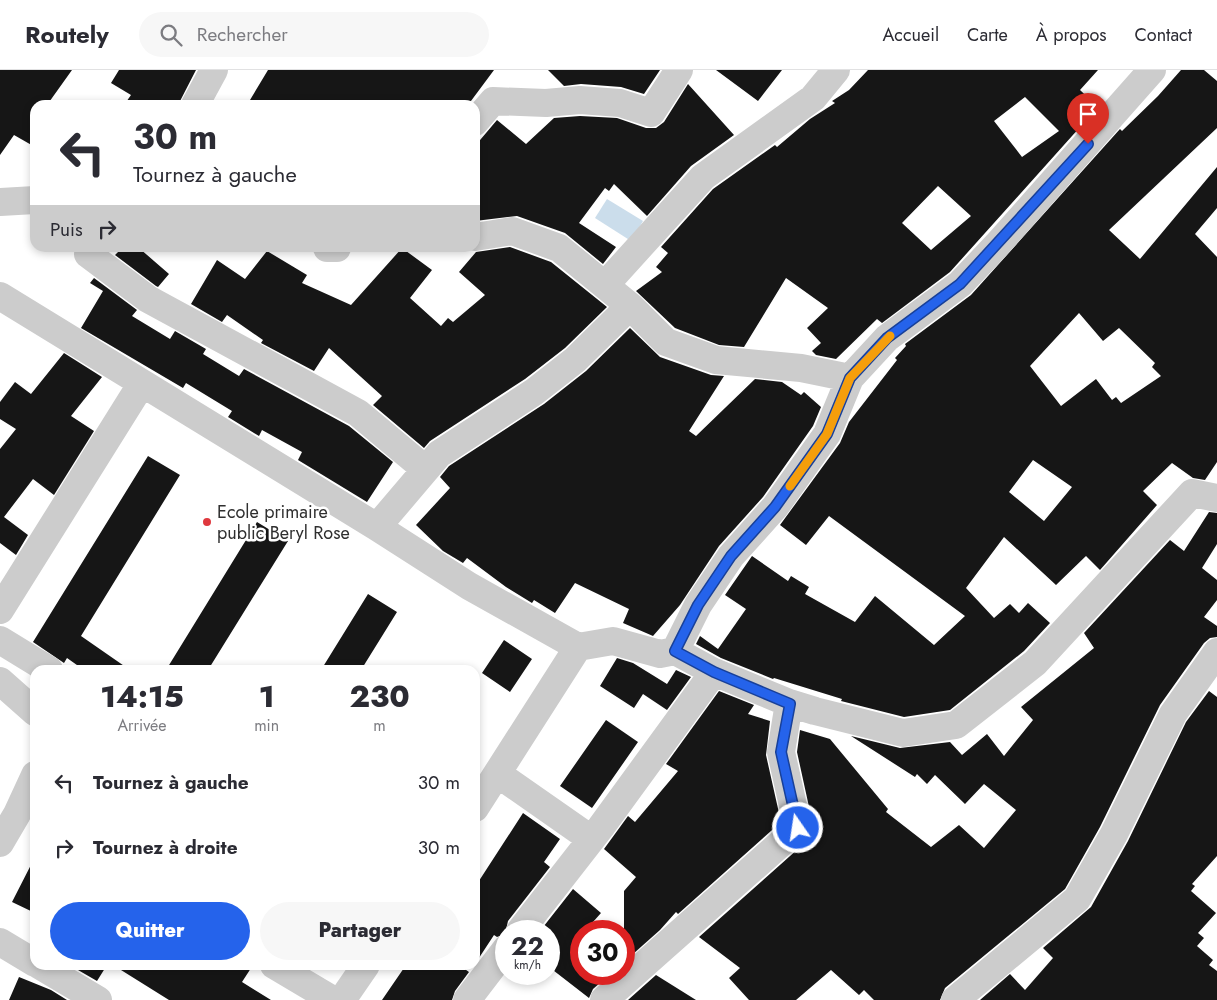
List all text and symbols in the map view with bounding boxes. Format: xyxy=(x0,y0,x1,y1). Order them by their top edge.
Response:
search box xyxy=(139,12,489,57)
text: Routely xyxy=(25,17,109,52)
icon: search xyxy=(157,21,185,49)
text: Rechercher xyxy=(197,21,288,48)
text: Accueil xyxy=(882,22,939,48)
text: Carte xyxy=(967,22,1008,48)
text: À propos xyxy=(1036,22,1106,48)
text: Contact xyxy=(1134,22,1192,48)
pin xyxy=(1067,93,1109,144)
icon: arrive xyxy=(1074,100,1102,128)
text: 30 m xyxy=(133,112,217,162)
icon: left xyxy=(50,120,115,185)
text: Tournez à gauche xyxy=(133,158,297,190)
icon: right xyxy=(93,215,121,243)
text: Puis xyxy=(50,216,83,243)
place label: Ecole primaire public Beryl Rose xyxy=(217,499,350,546)
marker: Ecole primaire public Beryl Rose xyxy=(201,516,213,528)
text: 14:15 xyxy=(100,675,184,718)
text: 1 xyxy=(259,675,275,718)
text: 230 xyxy=(349,675,410,718)
text: Arrivée xyxy=(118,714,167,737)
text: min xyxy=(254,714,279,737)
text: m xyxy=(373,714,386,737)
icon: left xyxy=(50,769,78,797)
text: Tournez à gauche xyxy=(93,769,249,796)
text: 30 m xyxy=(418,769,460,796)
position arrow xyxy=(771,801,823,853)
icon: right xyxy=(50,834,78,862)
text: Tournez à droite xyxy=(93,834,238,861)
text: 30 m xyxy=(418,834,460,861)
button: Quitter xyxy=(50,902,250,960)
button: Partager xyxy=(260,902,460,960)
speed limit sign: 30 xyxy=(570,920,635,985)
text: 22 xyxy=(511,928,544,964)
text: km/h xyxy=(514,956,541,974)

